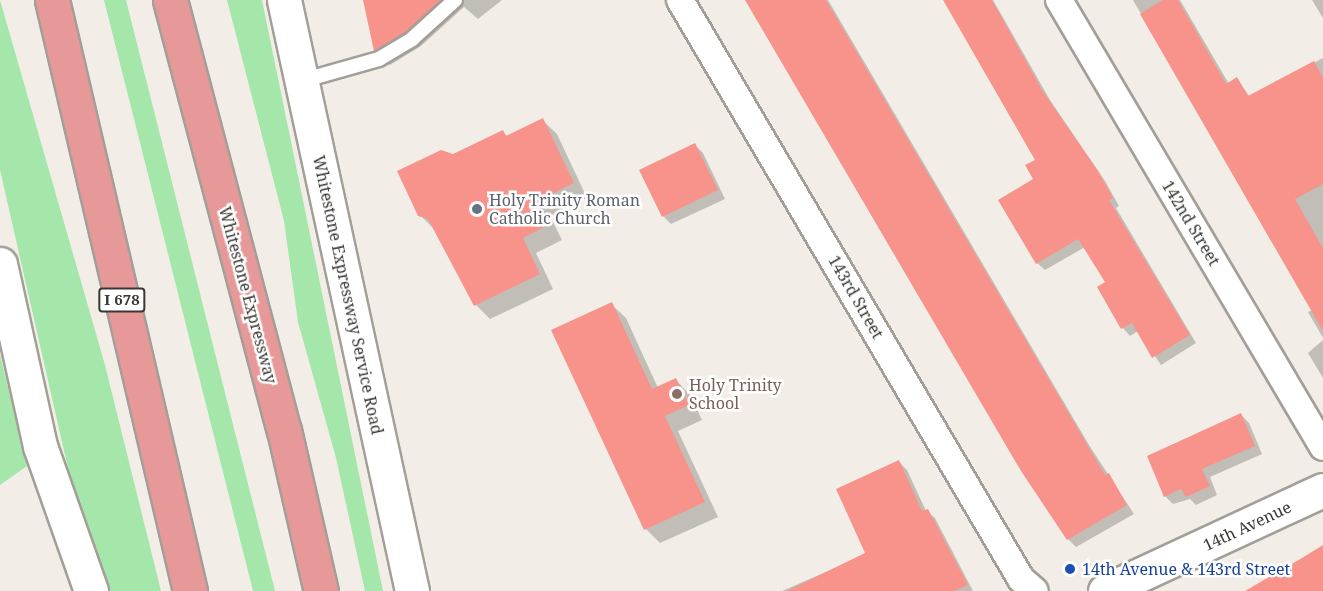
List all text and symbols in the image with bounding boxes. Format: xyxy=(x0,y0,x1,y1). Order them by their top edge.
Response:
street label: Whitestone Expressway Service Road xyxy=(309,154,387,436)
street label: 142nd Street xyxy=(1158,177,1224,269)
place label: Holy Trinity Roman Catholic Church xyxy=(489,190,640,228)
marker: Holy Trinity Roman Catholic Church xyxy=(470,202,484,216)
street label: Whitestone Expressway xyxy=(215,204,281,386)
street label: 143rd Street xyxy=(824,252,888,342)
road number: I 678 xyxy=(98,288,146,312)
place label: Holy Trinity School xyxy=(689,375,782,413)
marker: Holy Trinity School xyxy=(670,387,684,401)
street label: 14th Avenue xyxy=(1200,497,1294,555)
place label: 14th Avenue & 143rd Street xyxy=(1082,559,1290,579)
marker: 14th Avenue & 143rd Street xyxy=(1063,562,1077,576)

